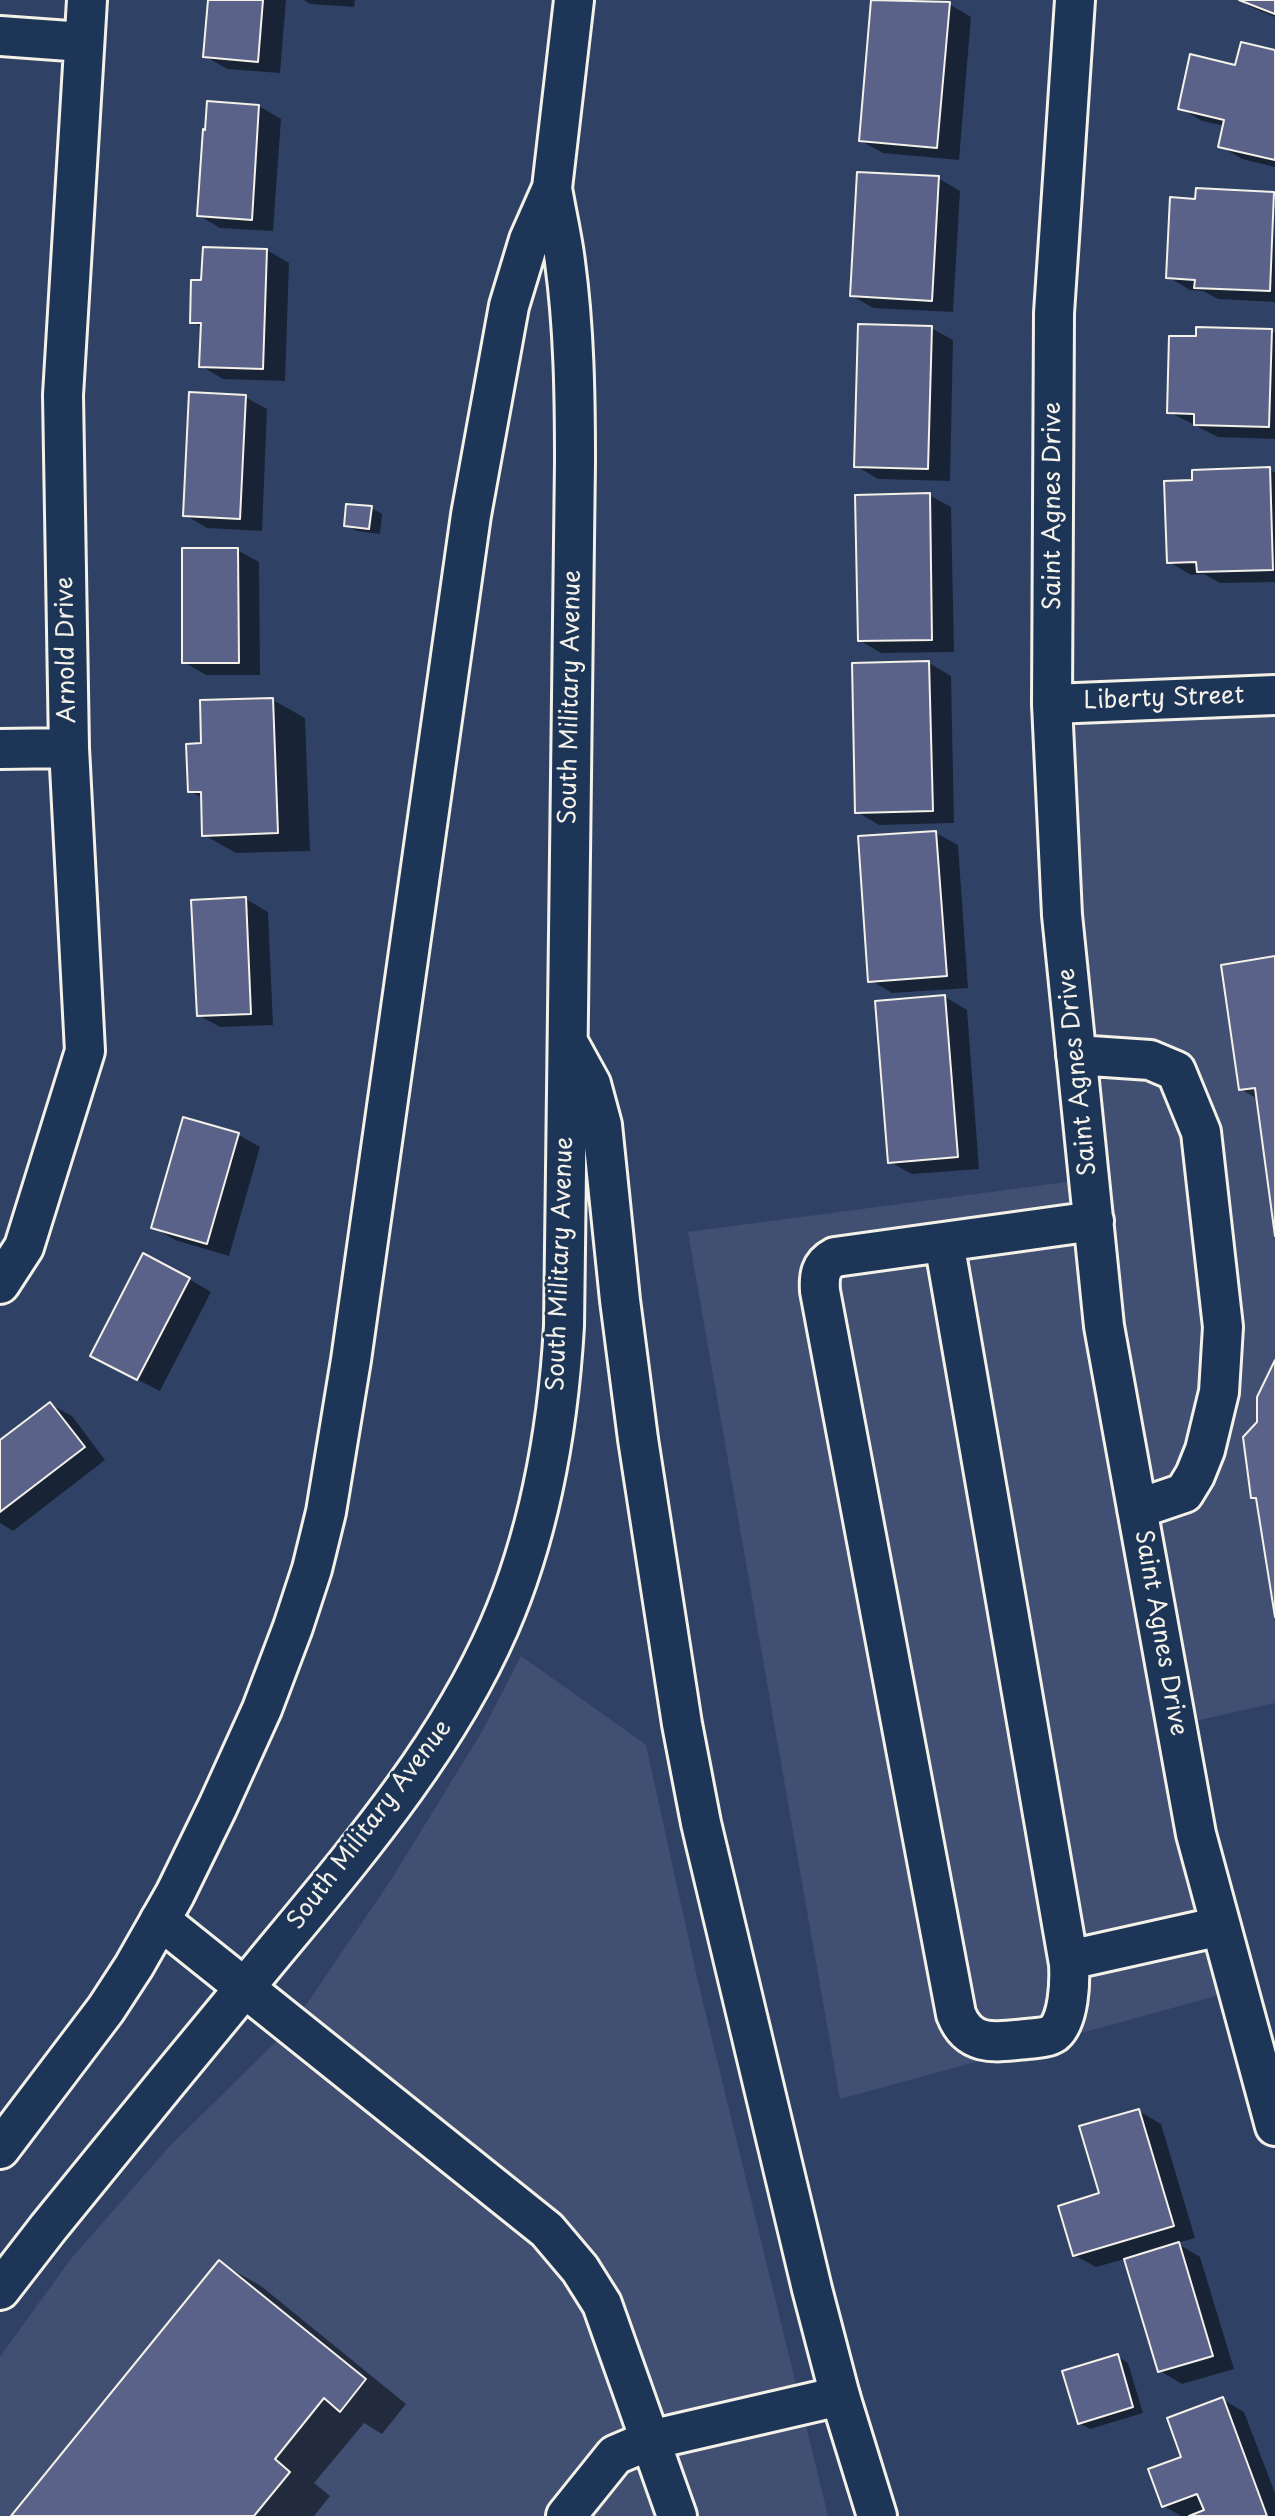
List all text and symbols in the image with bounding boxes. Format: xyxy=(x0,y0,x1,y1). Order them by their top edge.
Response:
street label: Saint Agnes Drive xyxy=(1039,402,1067,610)
street label: South Military Avenue xyxy=(554,569,588,825)
street label: Arnold Drive xyxy=(51,576,83,724)
street label: Liberty Street xyxy=(1083,682,1245,716)
street label: Saint Agnes Drive xyxy=(1053,967,1103,1177)
street label: South Military Avenue xyxy=(542,1136,580,1392)
street label: Saint Agnes Drive xyxy=(1128,1528,1192,1738)
street label: South Military Avenue xyxy=(282,1715,458,1935)

